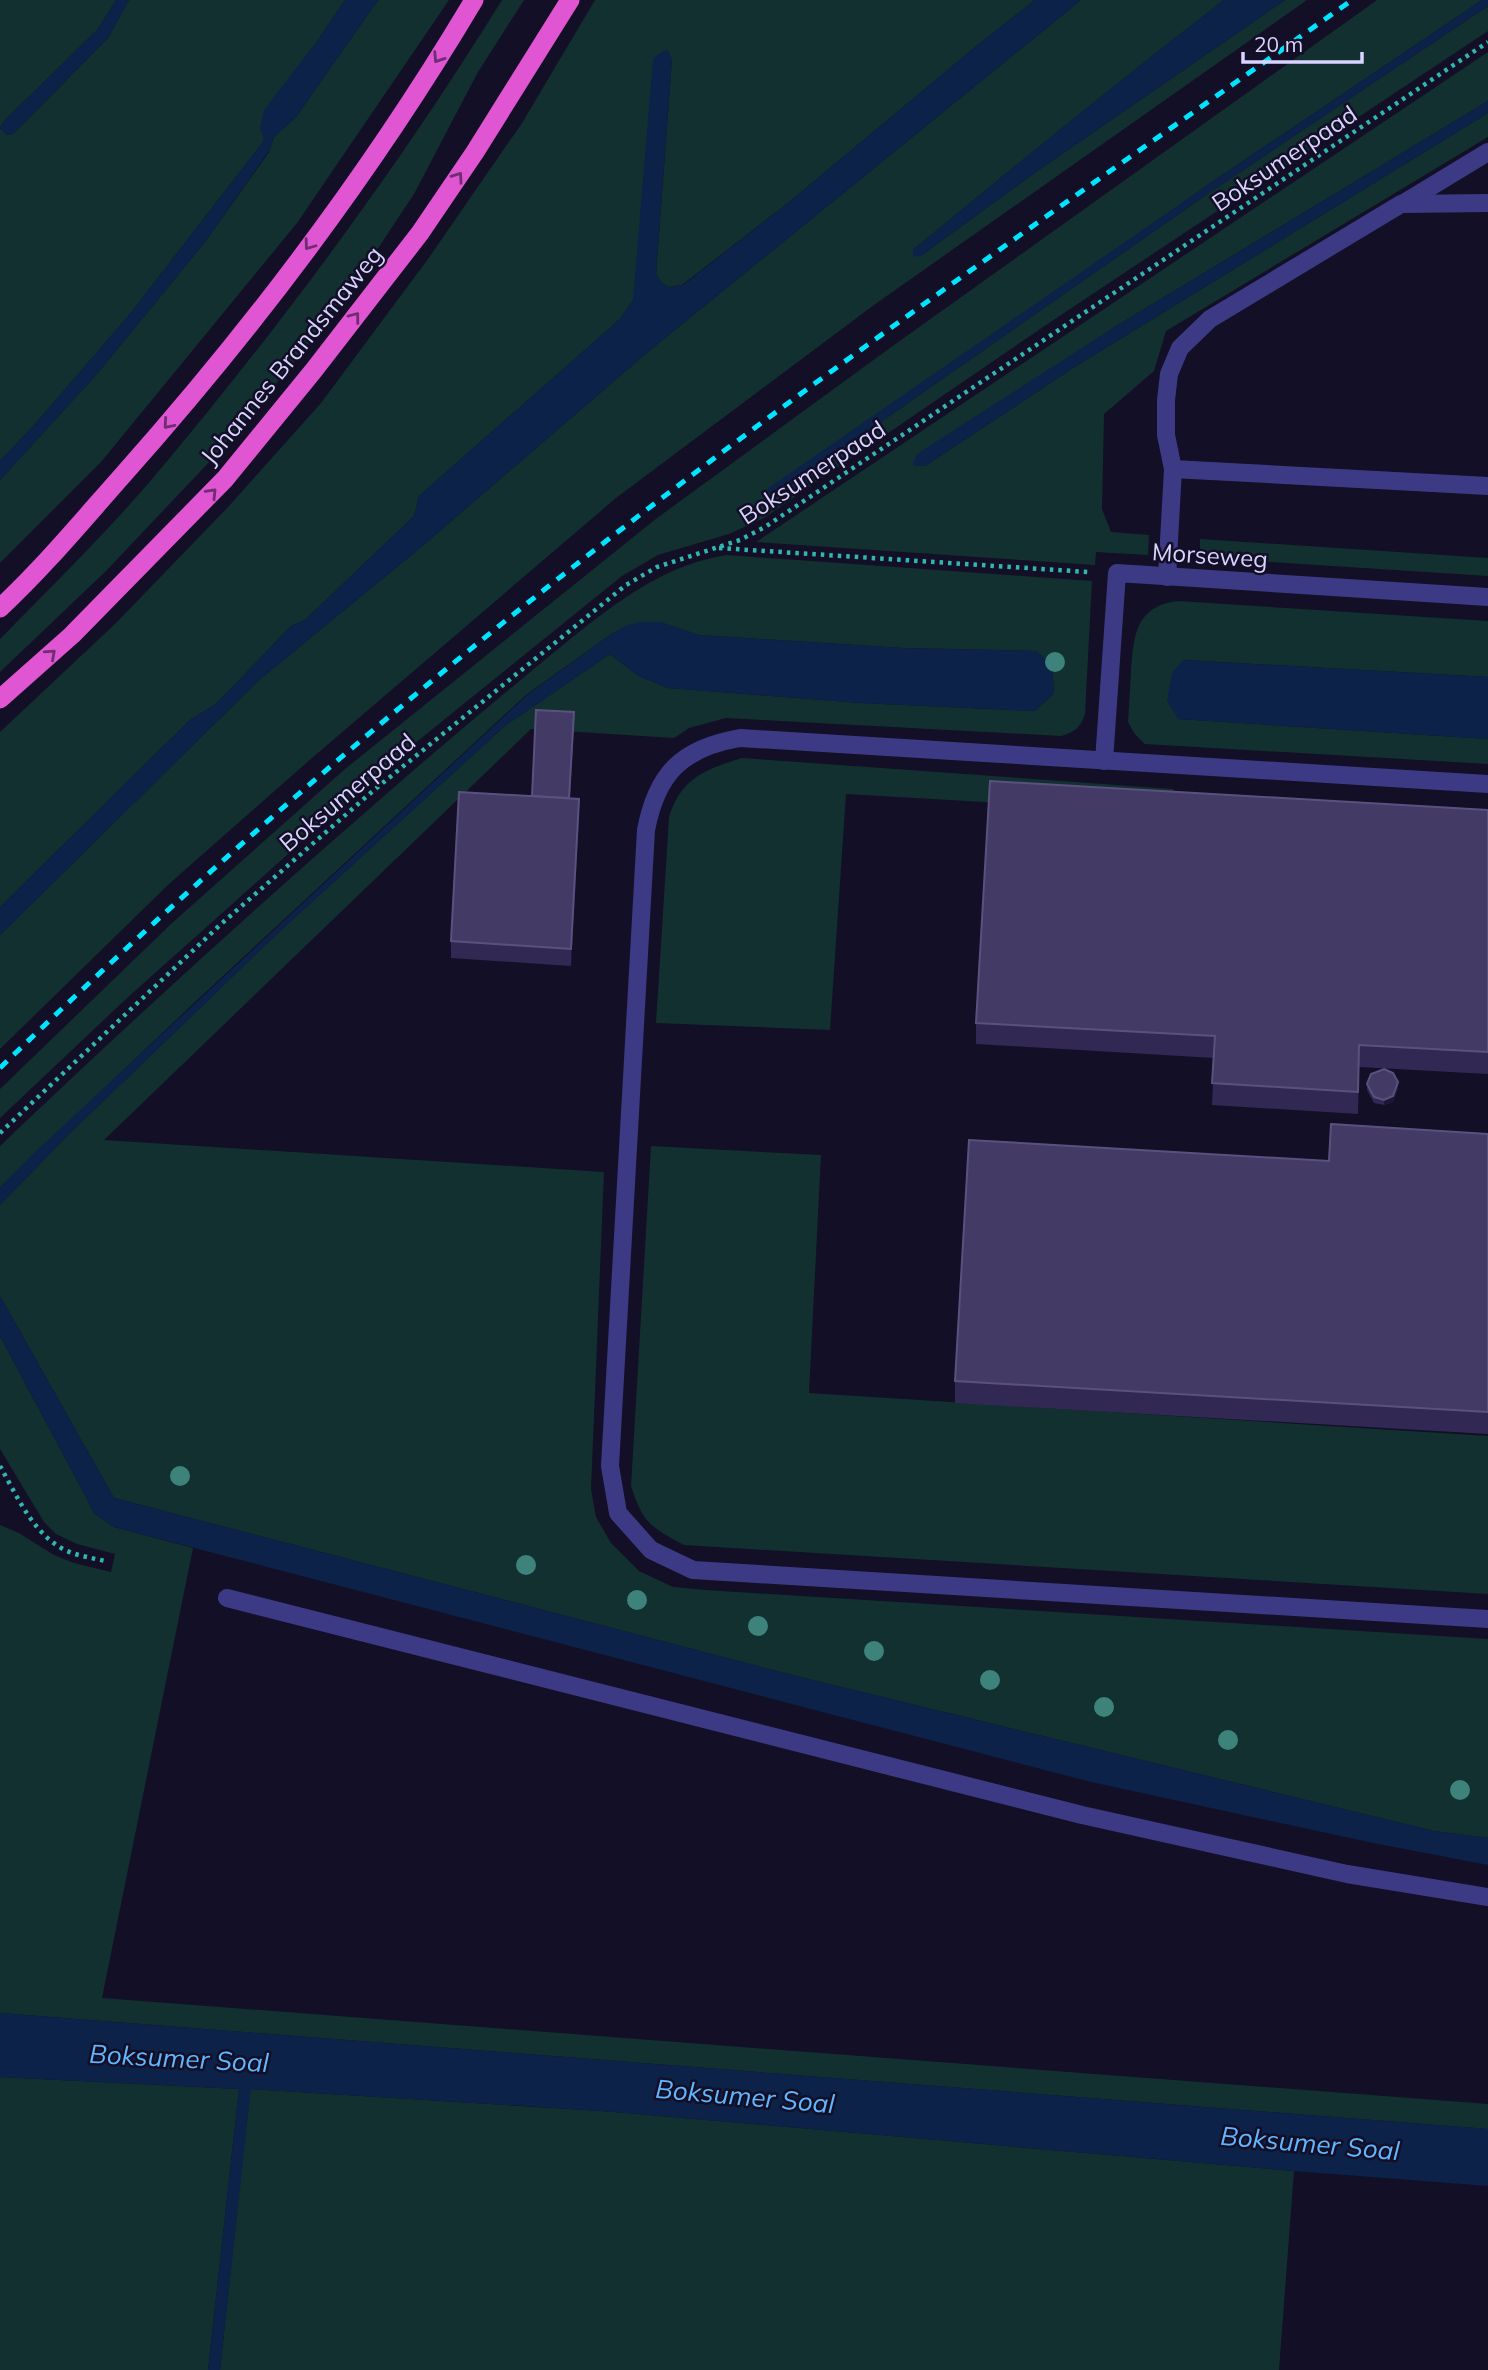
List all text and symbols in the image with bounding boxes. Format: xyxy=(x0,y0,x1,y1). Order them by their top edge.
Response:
scale bar xyxy=(1243,21,1362,65)
text: 20 m xyxy=(1254,31,1303,57)
one-way arrow xyxy=(433,50,446,63)
street label: Boksumerpaad xyxy=(1206,98,1362,218)
one-way arrow xyxy=(450,172,462,185)
one-way arrow xyxy=(304,237,317,250)
street label: Johannes Brandsmaweg xyxy=(194,240,388,470)
one-way arrow xyxy=(347,312,360,324)
street label: Boksumerpaad xyxy=(733,414,891,530)
one-way arrow xyxy=(164,416,176,429)
one-way arrow xyxy=(203,488,216,501)
street label: Morseweg xyxy=(1151,536,1269,574)
one-way arrow xyxy=(43,650,56,662)
street label: Boksumerpaad xyxy=(273,726,421,858)
water label: Boksumer Soal xyxy=(88,2037,270,2079)
water label: Boksumer Soal xyxy=(654,2072,837,2120)
water label: Boksumer Soal xyxy=(1219,2119,1402,2167)

